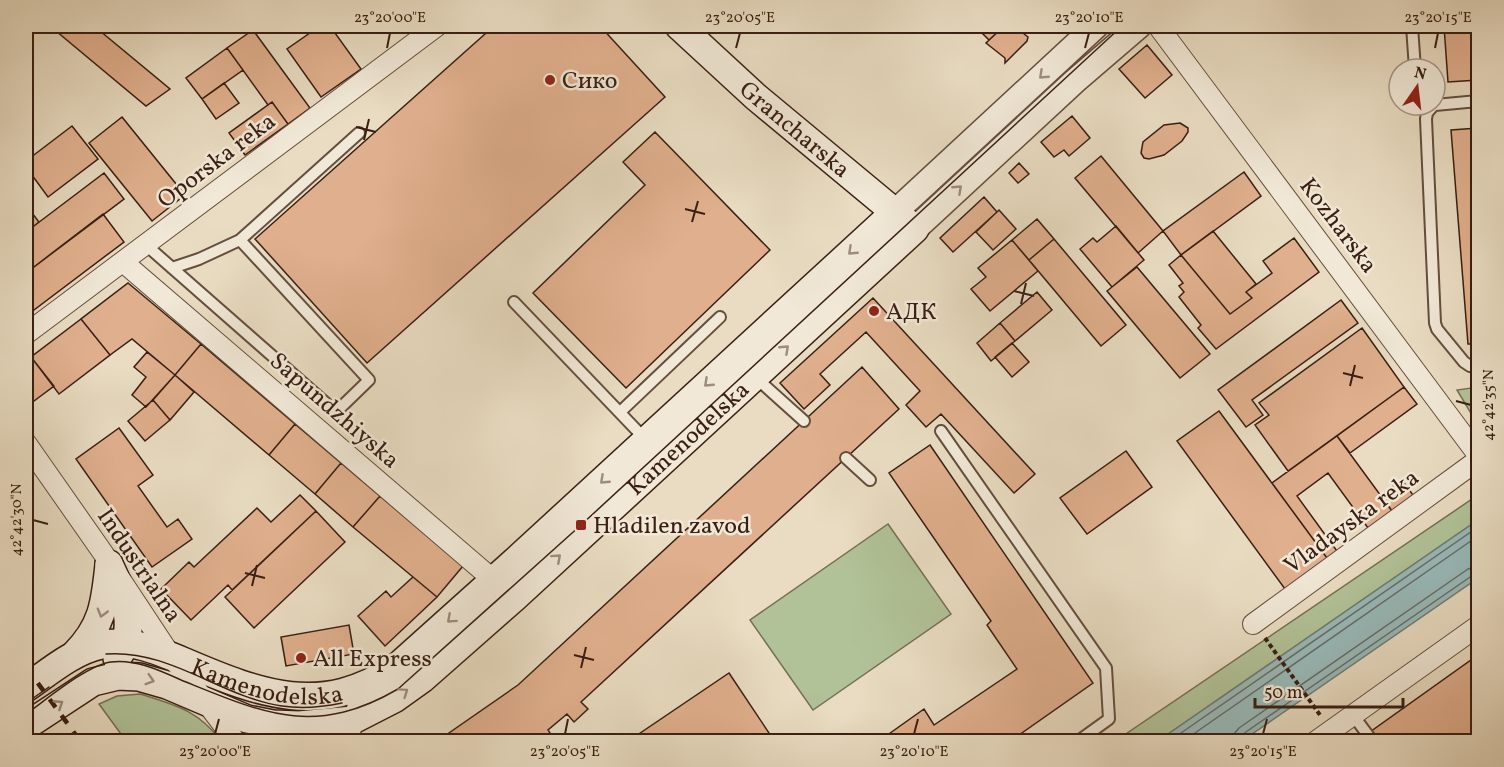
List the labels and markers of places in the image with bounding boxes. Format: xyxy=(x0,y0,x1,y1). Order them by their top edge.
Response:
place label: Сико xyxy=(562,65,618,99)
marker: Сико xyxy=(543,73,557,87)
place label: АДК xyxy=(886,296,937,330)
marker: АДК xyxy=(867,304,881,318)
place label: Hladilen zavod xyxy=(593,510,751,544)
marker: Hladilen zavod xyxy=(574,518,588,532)
place label: All Express xyxy=(313,643,432,677)
marker: All Express xyxy=(294,651,308,665)

